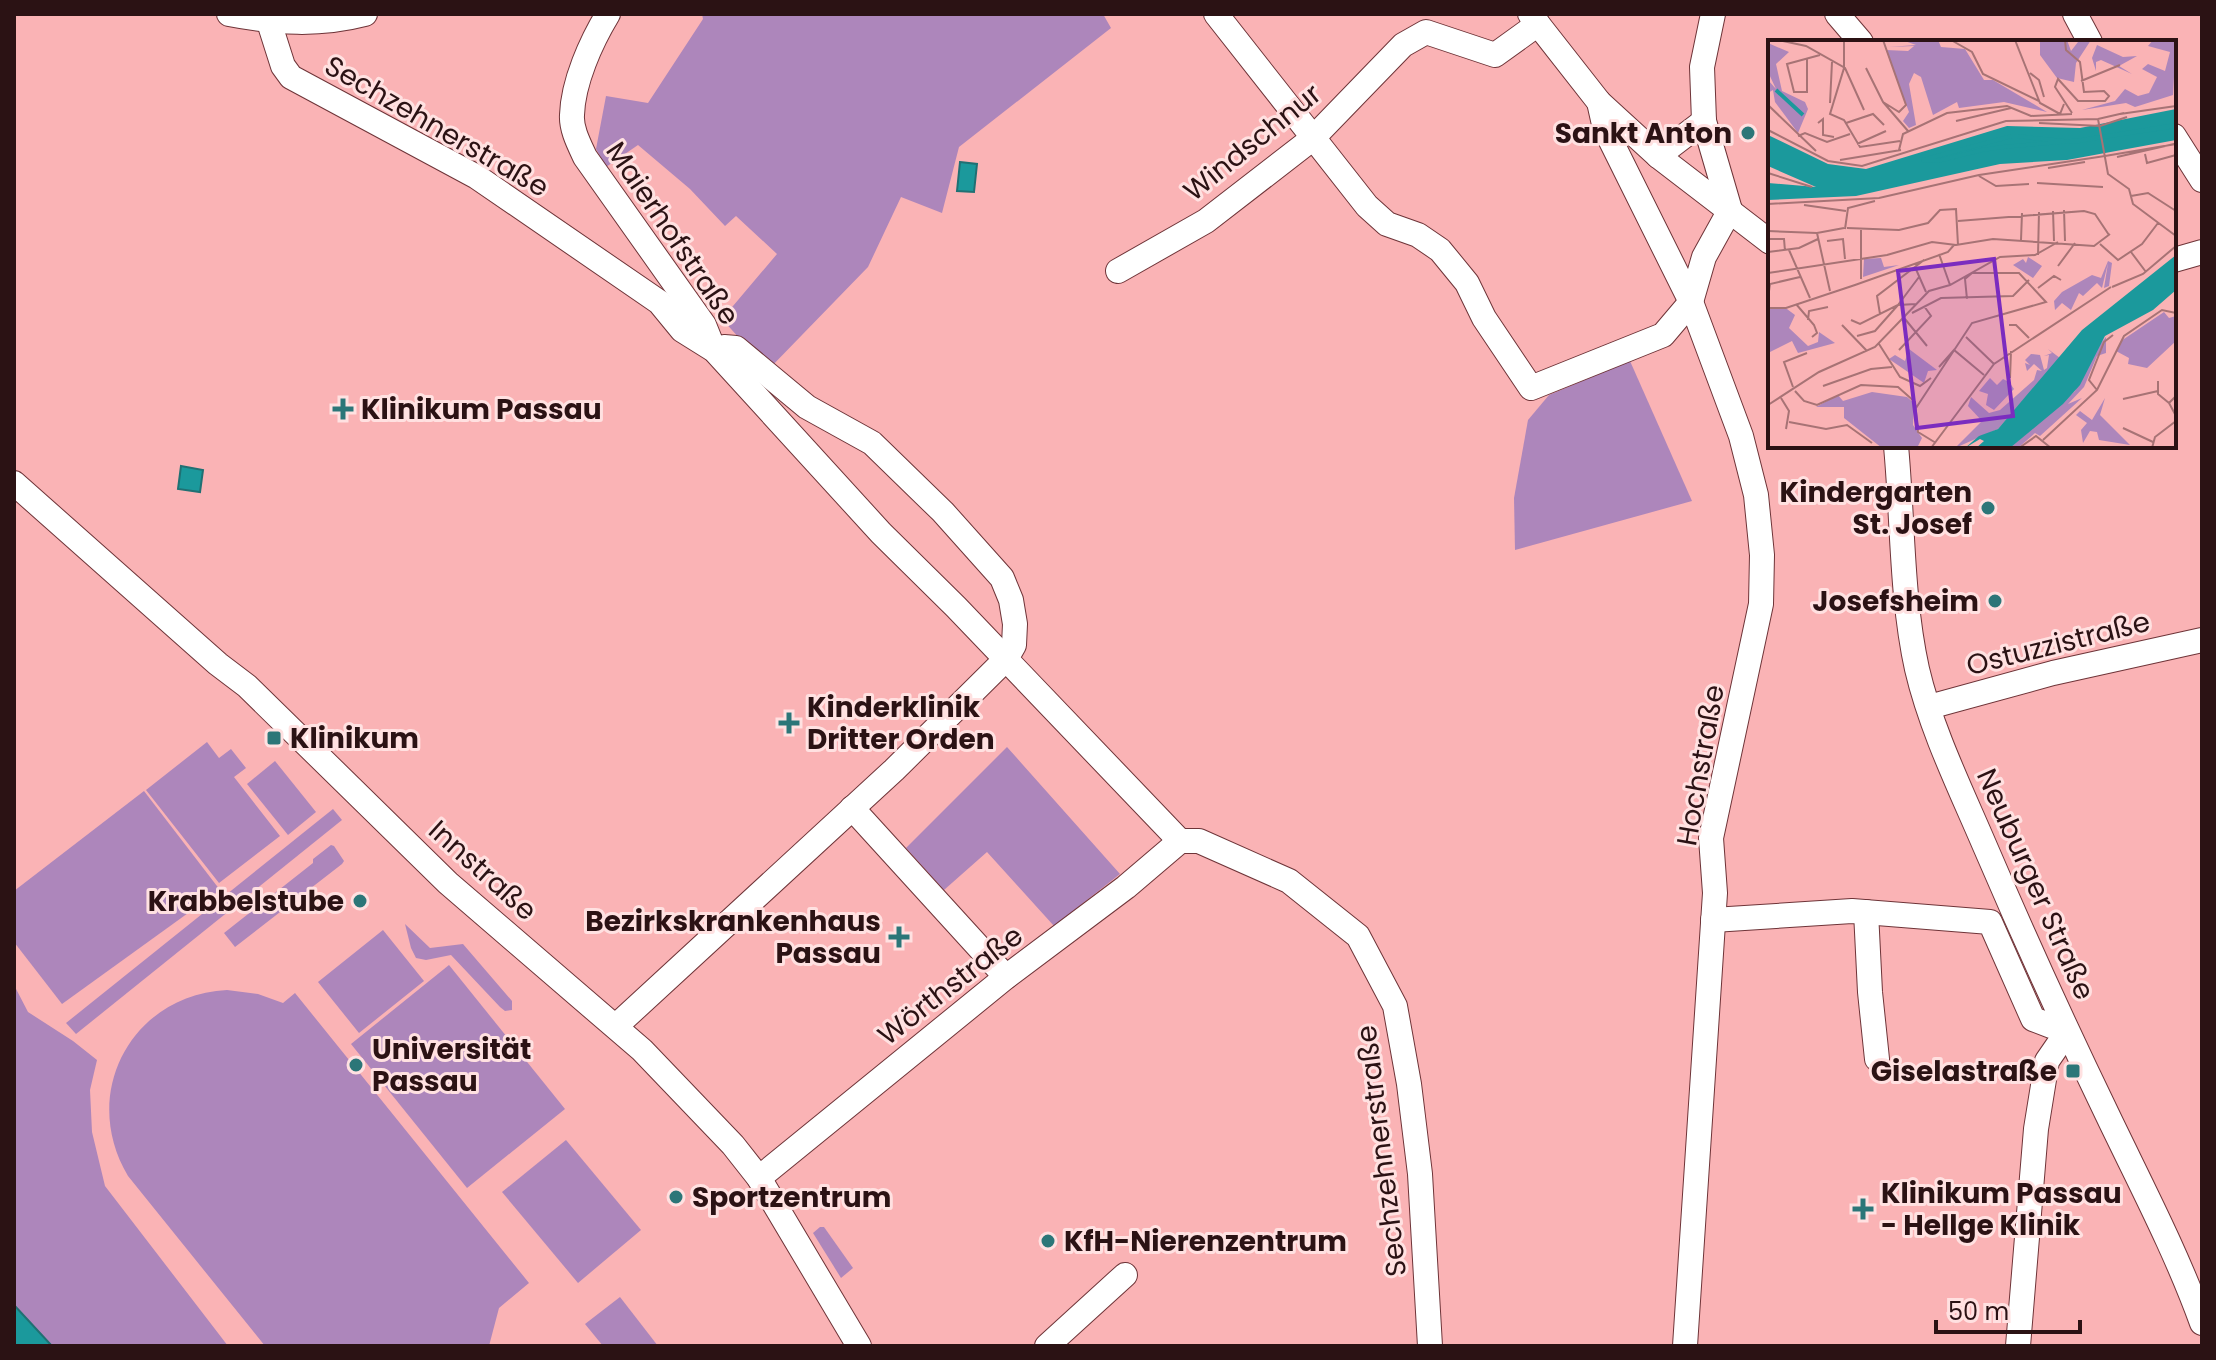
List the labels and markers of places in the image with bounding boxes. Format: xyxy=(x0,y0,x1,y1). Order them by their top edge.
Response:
place label: Sankt Anton xyxy=(1555,114,1732,153)
marker: Sankt Anton xyxy=(1739,124,1757,142)
place label: Klinikum Passau xyxy=(361,390,602,429)
marker: Klinikum Passau xyxy=(332,398,354,420)
place label: Kindergarten St. Josef xyxy=(1780,473,1972,544)
marker: Kindergarten St. Josef xyxy=(1979,499,1997,517)
place label: Josefsheim xyxy=(1812,582,1979,621)
marker: Josefsheim xyxy=(1986,592,2004,610)
place label: Kinderklinik Dritter Orden xyxy=(807,688,995,759)
marker: Kinderklinik Dritter Orden xyxy=(778,712,800,734)
place label: Klinikum xyxy=(290,719,419,758)
marker: Klinikum xyxy=(265,729,283,747)
place label: Krabbelstube xyxy=(148,882,344,921)
marker: Krabbelstube xyxy=(351,892,369,910)
place label: Bezirkskrankenhaus Passau xyxy=(585,902,881,973)
marker: Bezirkskrankenhaus Passau xyxy=(888,926,910,948)
place label: Universität Passau xyxy=(372,1030,531,1101)
place label: Giselastraße xyxy=(1871,1052,2057,1091)
marker: Universität Passau xyxy=(347,1056,365,1074)
marker: Giselastraße xyxy=(2064,1062,2082,1080)
place label: Klinikum Passau - Hellge Klinik xyxy=(1881,1174,2122,1245)
place label: Sportzentrum xyxy=(692,1178,891,1217)
marker: Sportzentrum xyxy=(667,1188,685,1206)
marker: Klinikum Passau - Hellge Klinik xyxy=(1852,1198,1874,1220)
place label: KfH-Nierenzentrum xyxy=(1064,1222,1347,1261)
marker: KfH-Nierenzentrum xyxy=(1039,1232,1057,1250)

